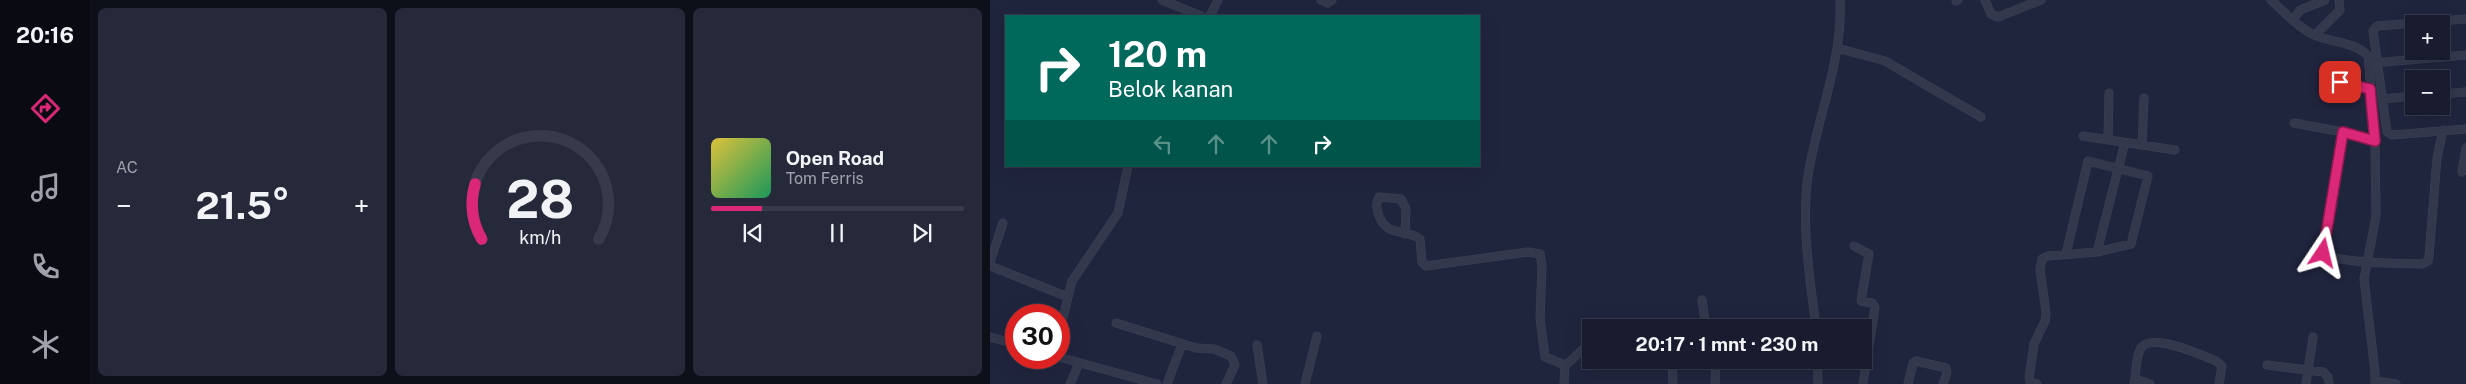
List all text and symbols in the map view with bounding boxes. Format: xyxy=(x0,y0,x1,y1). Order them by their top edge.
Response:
map controls xyxy=(2405,15,2450,115)
button: + xyxy=(2405,15,2450,60)
text: 20:16 xyxy=(16,22,74,48)
text: 120 m xyxy=(1108,34,1207,75)
icon: right xyxy=(1025,35,1090,100)
pin xyxy=(2319,61,2361,103)
icon: arrive xyxy=(2326,68,2354,96)
button: − xyxy=(2405,70,2450,115)
text: Belok kanan xyxy=(1108,76,1233,102)
icon: directions xyxy=(28,91,63,126)
icon: left xyxy=(1149,130,1177,158)
icon: ahead xyxy=(1202,130,1230,158)
icon: ahead xyxy=(1255,130,1283,158)
icon: right xyxy=(1308,130,1336,158)
text: Open Road xyxy=(786,147,884,169)
text: AC xyxy=(116,158,138,177)
text: 28 xyxy=(506,169,574,230)
text: Tom Ferris xyxy=(786,169,864,188)
icon: music xyxy=(28,170,63,205)
text: 21.5° xyxy=(196,183,290,228)
text: − xyxy=(116,189,132,222)
text: + xyxy=(354,189,369,222)
icon: previous xyxy=(739,219,767,247)
icon: pause xyxy=(823,219,851,247)
icon: next xyxy=(908,219,936,247)
position arrow xyxy=(2296,226,2348,278)
text: km/h xyxy=(519,227,561,248)
icon: phone xyxy=(28,249,63,284)
speed limit sign: 30 xyxy=(1005,304,1070,369)
icon: climate xyxy=(28,327,63,362)
text: 20:17 · 1 mnt · 230 m xyxy=(1636,333,1818,355)

